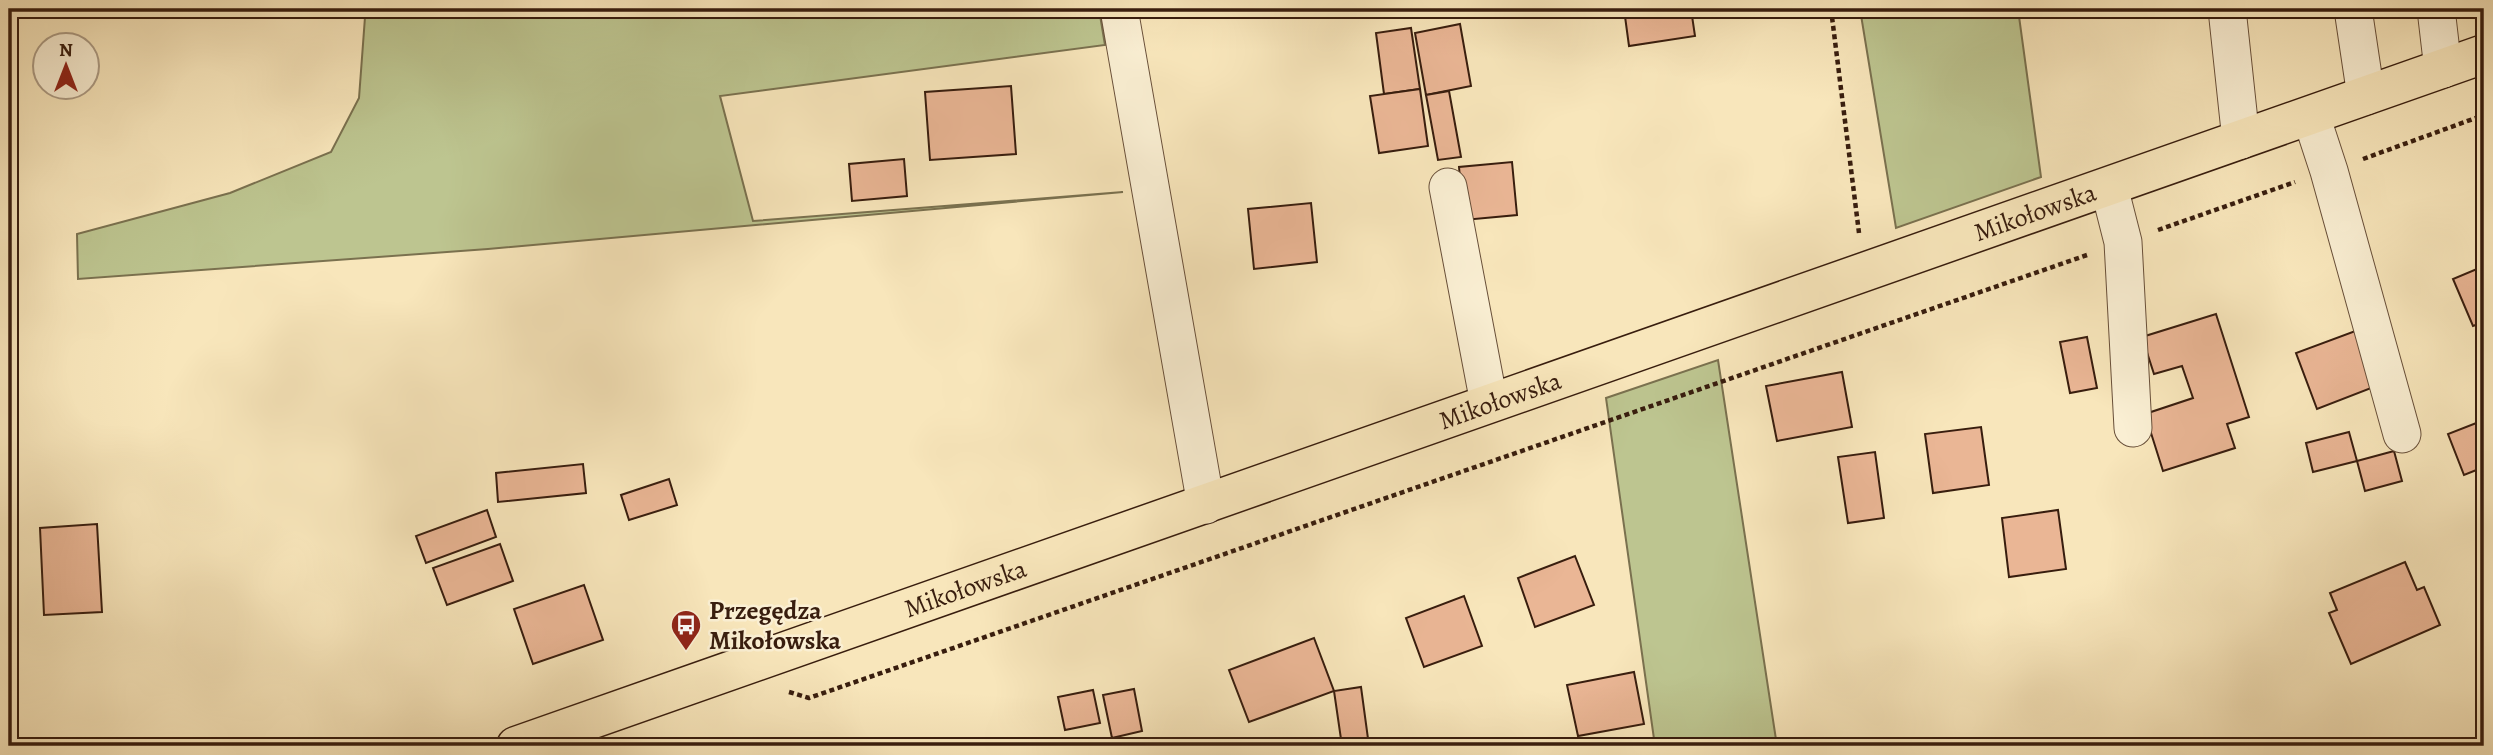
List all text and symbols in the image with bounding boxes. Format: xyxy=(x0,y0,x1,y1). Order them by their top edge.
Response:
north arrow xyxy=(32,32,102,102)
text: N xyxy=(59,37,73,63)
street label: Mikołowska xyxy=(1969,175,2101,250)
street label: Mikołowska xyxy=(1434,363,1566,438)
street label: Mikołowska xyxy=(899,551,1031,626)
place label: Przegędza Mikołowska xyxy=(709,593,842,658)
bus stop icon: Przegędza Mikołowska xyxy=(669,608,703,652)

